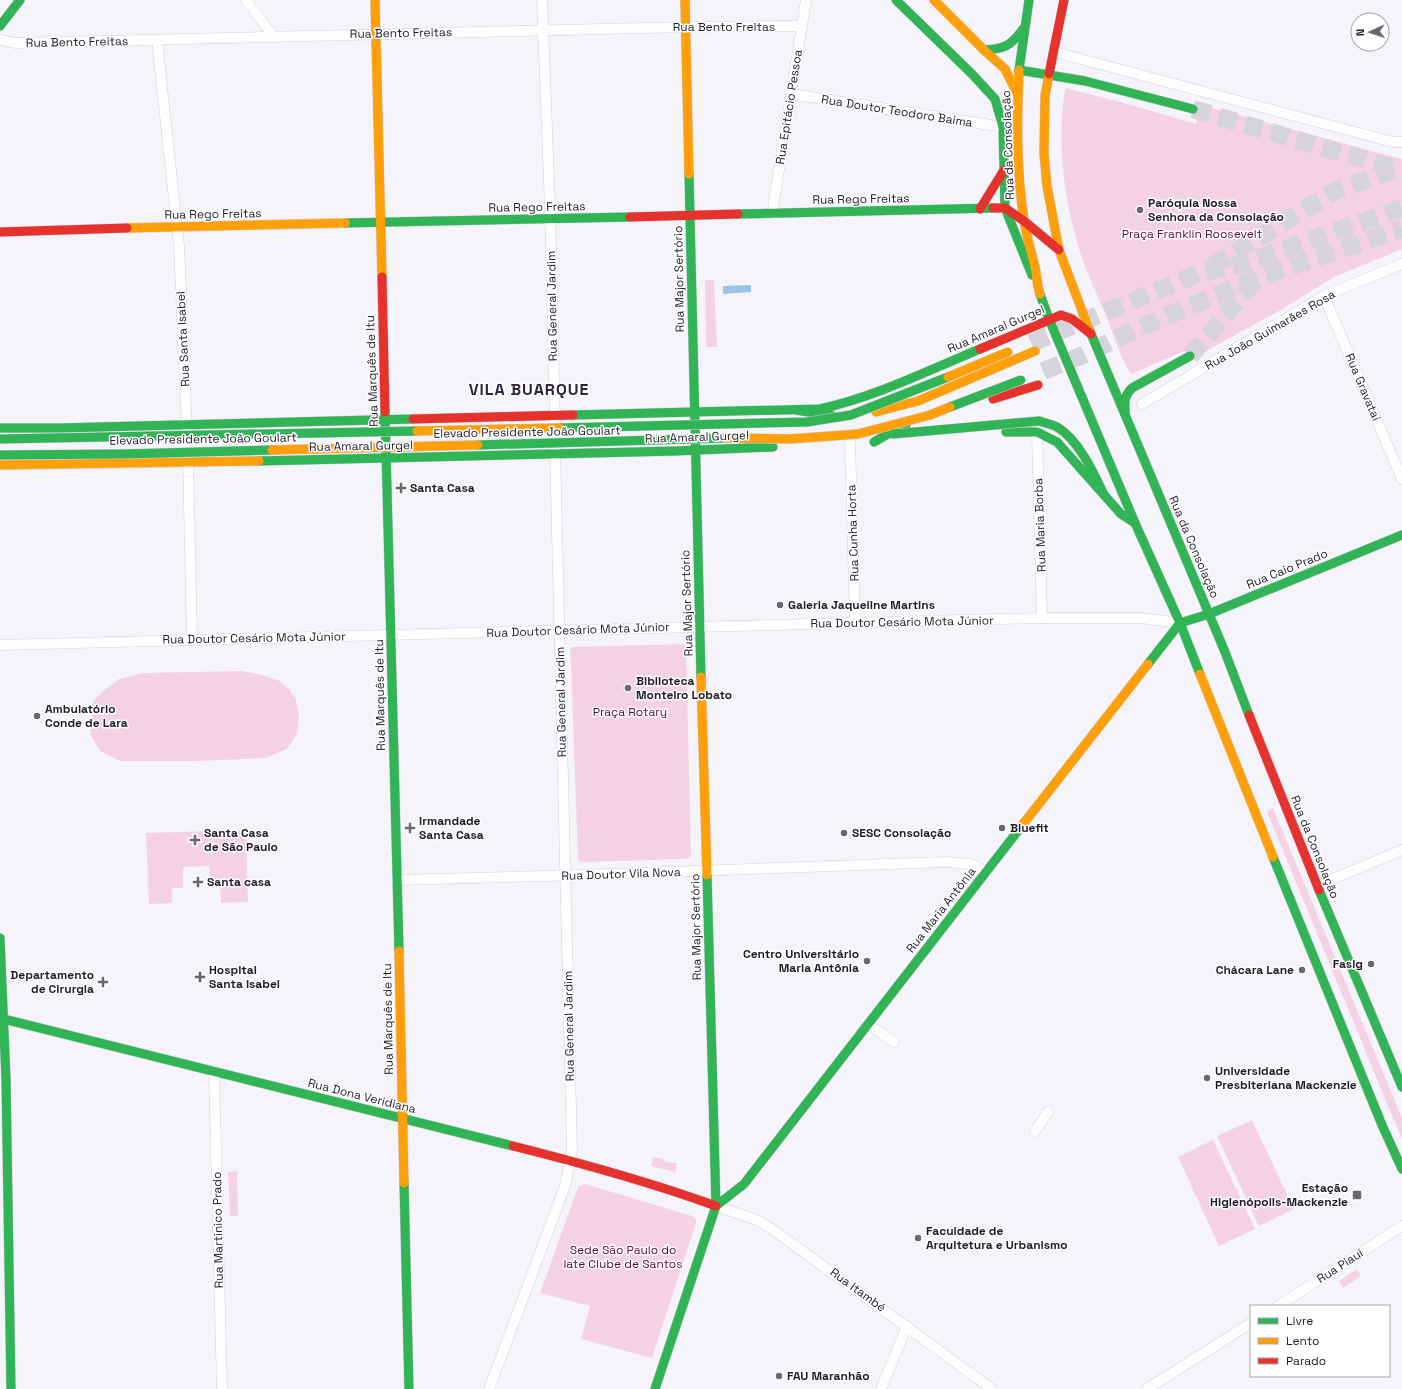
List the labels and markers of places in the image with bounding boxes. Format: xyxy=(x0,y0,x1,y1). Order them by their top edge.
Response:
place label: Paróquia Nossa Senhora da Consolação xyxy=(1148,195,1284,225)
marker: Paróquia Nossa Senhora da Consolação xyxy=(1135,205,1145,215)
place label: Santa Casa xyxy=(410,480,475,496)
marker: Santa Casa xyxy=(395,482,407,494)
place label: Galeria Jaqueline Martins xyxy=(788,597,935,613)
marker: Galeria Jaqueline Martins xyxy=(775,600,785,610)
place label: Biblioteca Monteiro Lobato xyxy=(636,673,732,703)
marker: Biblioteca Monteiro Lobato xyxy=(623,683,633,693)
place label: Ambulatório Conde de Lara xyxy=(45,701,128,731)
marker: Ambulatório Conde de Lara xyxy=(32,711,42,721)
place label: Irmandade Santa Casa xyxy=(419,813,484,843)
place label: Bluefit xyxy=(1010,820,1049,836)
marker: Irmandade Santa Casa xyxy=(404,822,416,834)
marker: Bluefit xyxy=(997,823,1007,833)
place label: Santa Casa de São Paulo xyxy=(204,825,278,855)
place label: SESC Consolação xyxy=(852,825,951,841)
marker: SESC Consolação xyxy=(839,828,849,838)
marker: Santa Casa de São Paulo xyxy=(189,834,201,846)
place label: Santa casa xyxy=(207,874,271,890)
marker: Santa casa xyxy=(192,876,204,888)
place label: Centro Universitário Maria Antônia xyxy=(743,946,859,976)
marker: Centro Universitário Maria Antônia xyxy=(862,956,872,966)
place label: Fasig xyxy=(1333,956,1363,972)
marker: Fasig xyxy=(1366,959,1376,969)
place label: Hospital Santa Isabel xyxy=(209,962,280,992)
place label: Chácara Lane xyxy=(1216,962,1294,978)
marker: Chácara Lane xyxy=(1297,965,1307,975)
place label: Departamento de Cirurgia xyxy=(10,967,94,997)
marker: Hospital Santa Isabel xyxy=(194,971,206,983)
marker: Departamento de Cirurgia xyxy=(97,976,109,988)
place label: Universidade Presbiteriana Mackenzie xyxy=(1215,1063,1357,1093)
marker: Universidade Presbiteriana Mackenzie xyxy=(1202,1073,1212,1083)
place label: Estação Higienópolis-Mackenzie xyxy=(1210,1180,1348,1210)
marker: Estação Higienópolis-Mackenzie xyxy=(1351,1189,1363,1201)
place label: Faculdade de Arquitetura e Urbanismo xyxy=(926,1223,1068,1253)
marker: Faculdade de Arquitetura e Urbanismo xyxy=(913,1233,923,1243)
place label: FAU Maranhão xyxy=(787,1368,870,1384)
marker: FAU Maranhão xyxy=(774,1371,784,1381)

